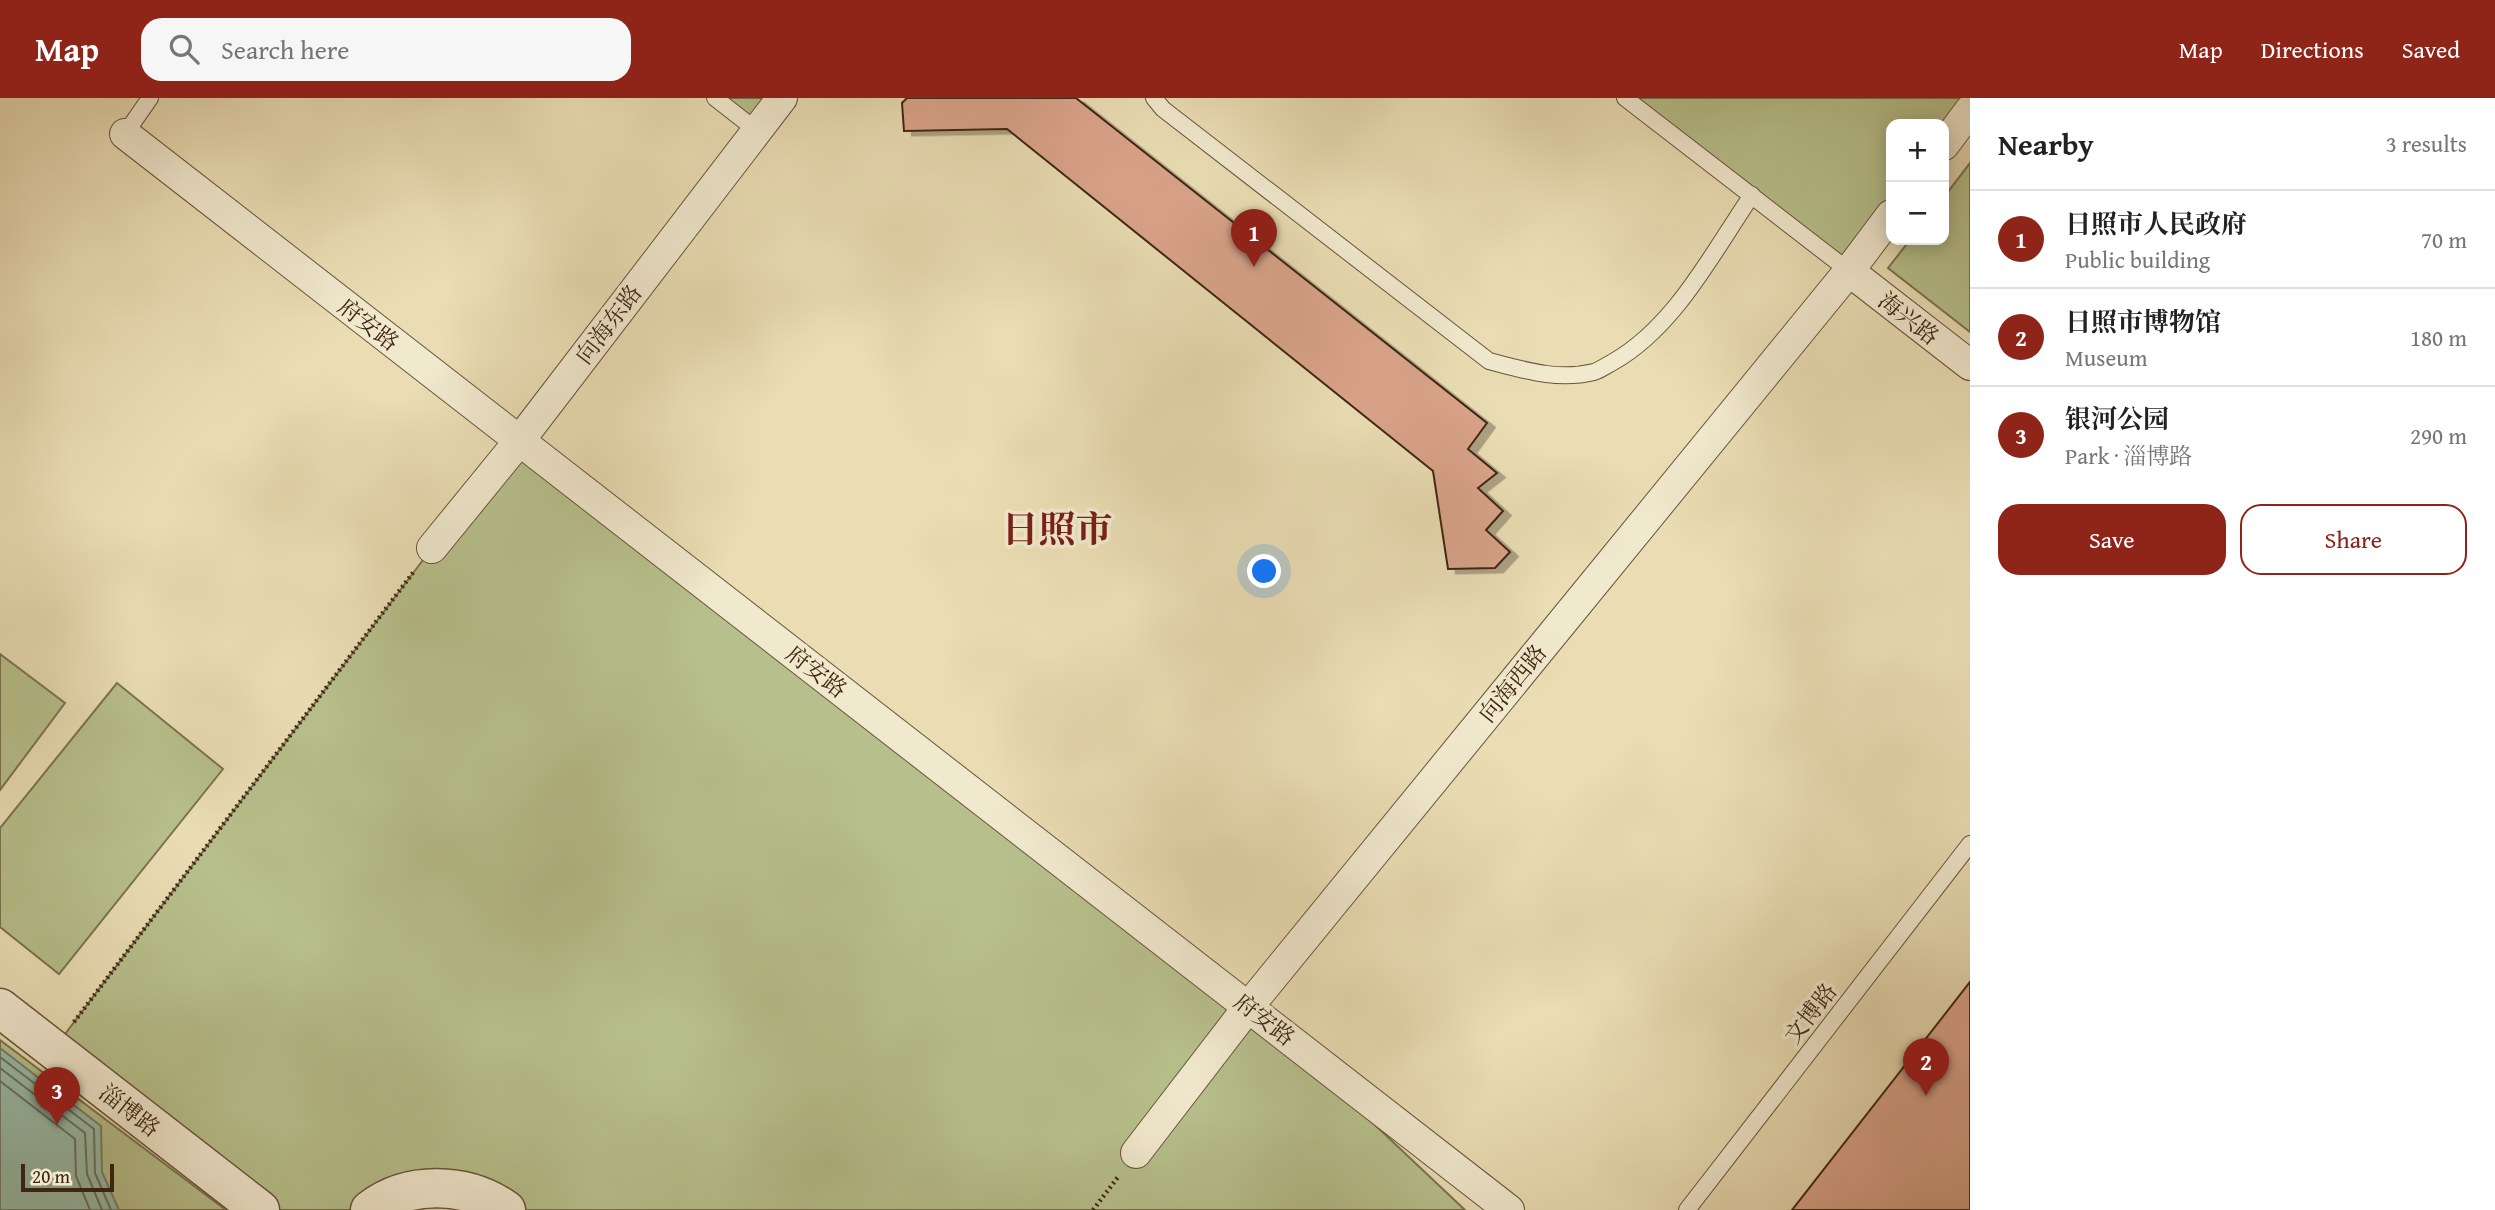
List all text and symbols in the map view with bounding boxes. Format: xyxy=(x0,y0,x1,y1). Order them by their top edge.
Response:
search box xyxy=(141,18,631,81)
text: Map xyxy=(35,25,99,73)
icon: search xyxy=(165,30,203,68)
text: Search here xyxy=(221,30,349,69)
text: Map xyxy=(2179,32,2223,67)
text: Directions xyxy=(2261,32,2364,67)
text: Saved xyxy=(2402,32,2460,67)
map controls xyxy=(1886,119,1949,245)
button: + xyxy=(1886,119,1949,182)
text: Nearby xyxy=(1998,122,2094,166)
text: 3 results xyxy=(2386,127,2467,160)
button: − xyxy=(1886,182,1949,245)
text: 日照市人民政府 xyxy=(2065,204,2247,243)
pin: 1 xyxy=(1231,209,1277,267)
text: 1 xyxy=(2015,223,2027,256)
text: 70 m xyxy=(2421,223,2467,256)
text: Public building xyxy=(2065,243,2210,276)
street label: 向海东路 xyxy=(567,277,649,371)
street label: 海兴路 xyxy=(1872,284,1946,352)
street label: 府安路 xyxy=(332,290,406,358)
text: 日照市博物馆 xyxy=(2065,302,2221,341)
text: 2 xyxy=(2015,321,2027,354)
text: 180 m xyxy=(2410,321,2467,354)
text: Museum xyxy=(2065,341,2147,374)
text: 银河公园 xyxy=(2065,399,2169,438)
text: 3 xyxy=(2015,419,2027,452)
text: 290 m xyxy=(2410,419,2467,452)
text: Park · 淄博路 xyxy=(2065,439,2192,472)
district label: 日照市 xyxy=(1002,501,1113,556)
button: Save xyxy=(1998,504,2226,575)
button: Share xyxy=(2240,504,2467,575)
your location xyxy=(1247,554,1281,588)
street label: 府安路 xyxy=(780,637,854,705)
street label: 向海西路 xyxy=(1470,637,1554,729)
street label: 文博路 xyxy=(1776,976,1844,1050)
street label: 府安路 xyxy=(1228,985,1302,1053)
pin: 2 xyxy=(1903,1038,1949,1096)
pin: 3 xyxy=(34,1067,80,1125)
street label: 淄博路 xyxy=(93,1076,167,1144)
scale bar xyxy=(21,1161,114,1193)
text: 20 m xyxy=(32,1162,70,1190)

